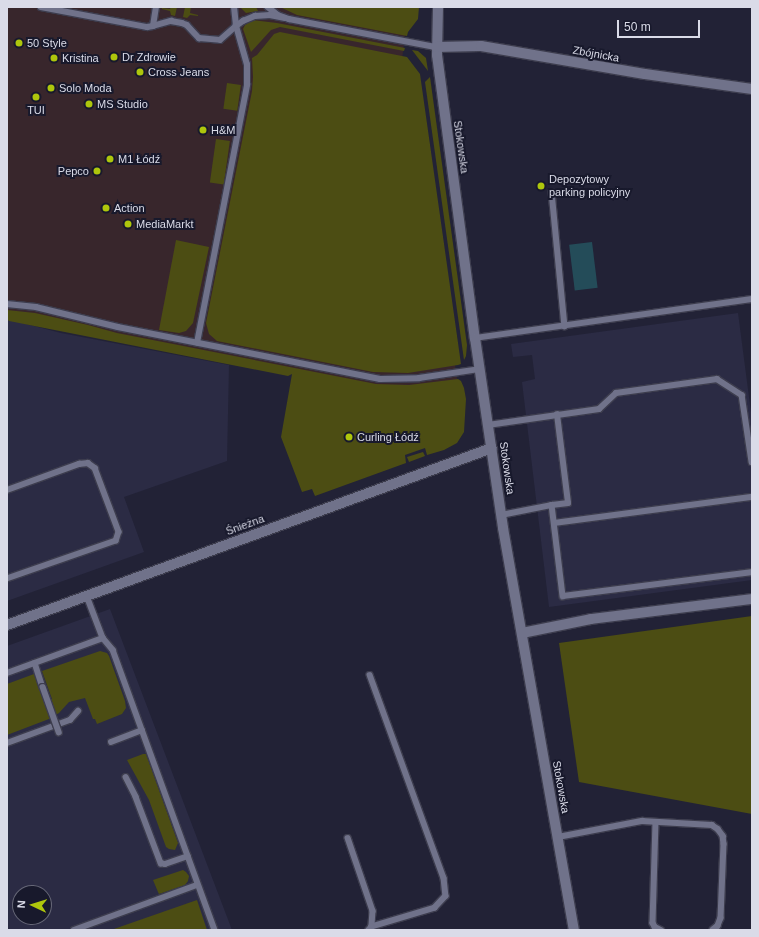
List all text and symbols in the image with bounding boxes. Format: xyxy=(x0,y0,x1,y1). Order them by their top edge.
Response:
scale bar xyxy=(619,12,702,38)
text: 50 m xyxy=(624,20,651,34)
place label: 50 Style xyxy=(27,36,67,50)
marker: 50 Style xyxy=(14,38,24,48)
street label: Zbójnicka xyxy=(572,43,620,65)
place label: Dr Zdrowie xyxy=(122,50,176,64)
place label: Kristina xyxy=(62,51,99,65)
marker: Dr Zdrowie xyxy=(109,52,119,62)
marker: Kristina xyxy=(49,53,59,63)
place label: Cross Jeans xyxy=(148,65,209,79)
marker: Cross Jeans xyxy=(135,67,145,77)
place label: Solo Moda xyxy=(59,81,112,95)
marker: Solo Moda xyxy=(46,83,56,93)
marker: TUI xyxy=(31,92,41,102)
place label: MS Studio xyxy=(97,97,148,111)
marker: MS Studio xyxy=(84,99,94,109)
place label: TUI xyxy=(27,103,45,117)
street label: Stokowska xyxy=(451,120,471,174)
place label: H&M xyxy=(211,123,235,137)
marker: H&M xyxy=(198,125,208,135)
place label: M1 Łódź xyxy=(118,152,160,166)
marker: M1 Łódź xyxy=(105,154,115,164)
place label: Pepco xyxy=(58,164,89,178)
marker: Pepco xyxy=(92,166,102,176)
place label: Depozytowy parking policyjny xyxy=(549,173,630,199)
marker: Depozytowy parking policyjny xyxy=(536,181,546,191)
place label: Action xyxy=(114,201,145,215)
marker: Action xyxy=(101,203,111,213)
place label: MediaMarkt xyxy=(136,217,193,231)
marker: MediaMarkt xyxy=(123,219,133,229)
place label: Curling Łódź xyxy=(357,430,419,444)
marker: Curling Łódź xyxy=(344,432,354,442)
street label: Stokowska xyxy=(497,441,517,495)
street label: Śnieżna xyxy=(224,512,266,538)
street label: Stokowska xyxy=(550,760,572,814)
north arrow xyxy=(12,885,52,925)
text: N xyxy=(15,900,27,909)

